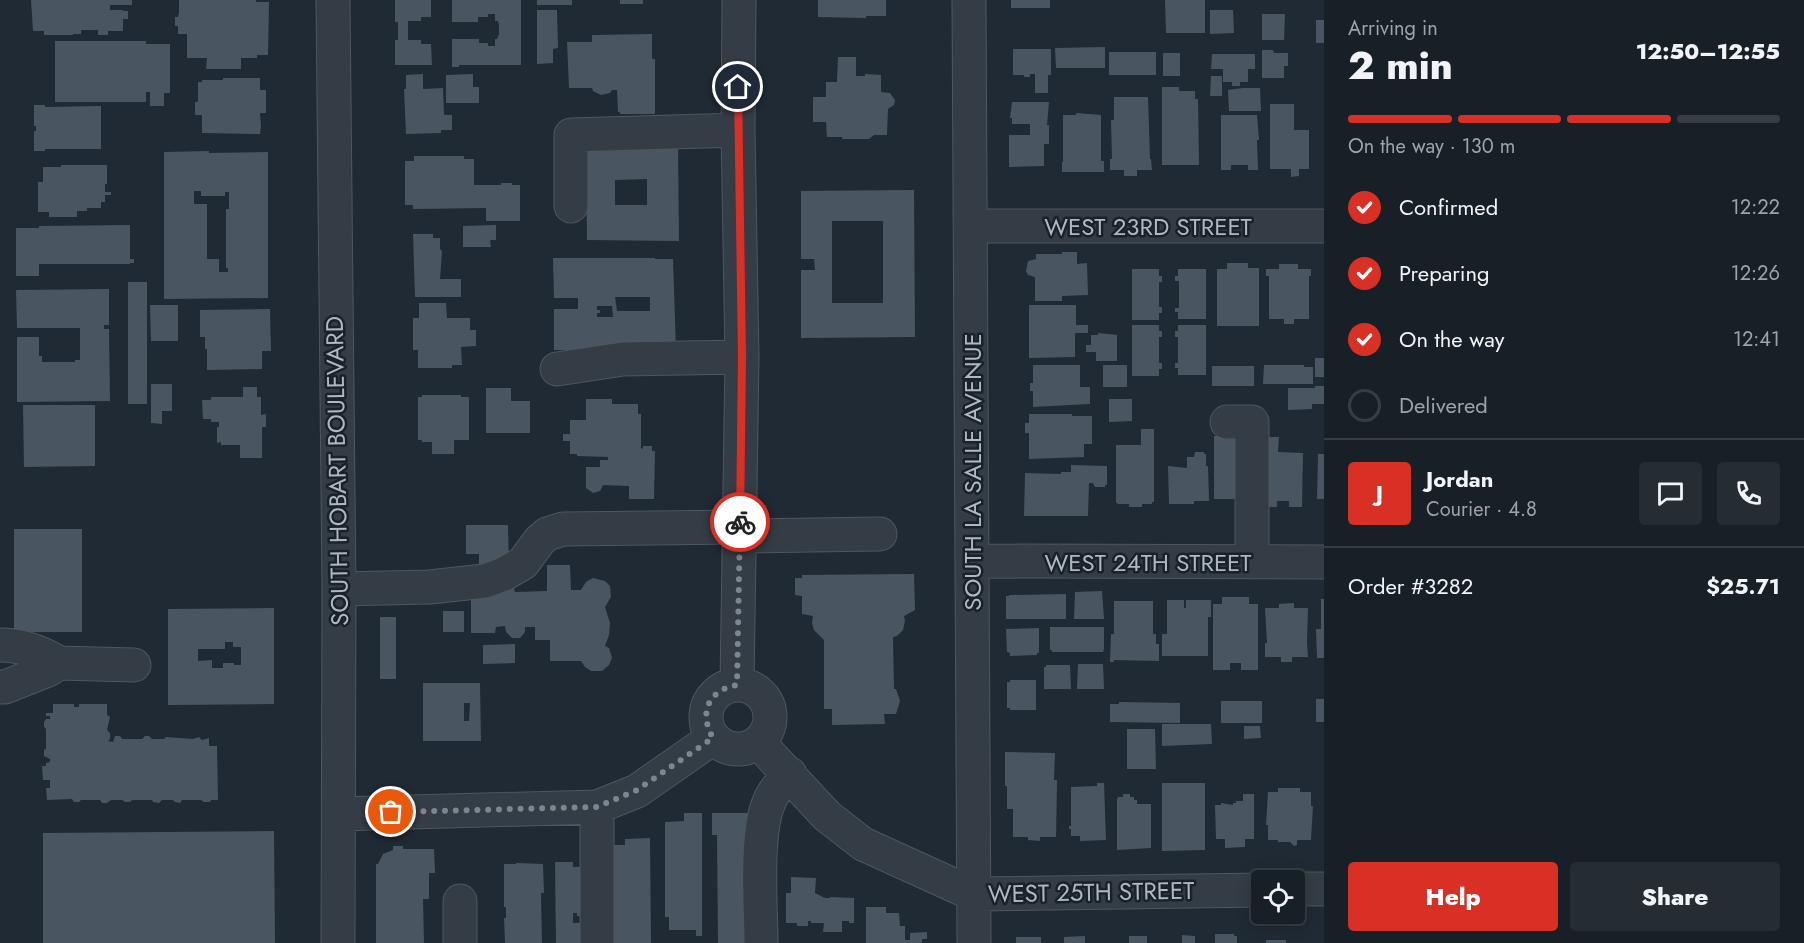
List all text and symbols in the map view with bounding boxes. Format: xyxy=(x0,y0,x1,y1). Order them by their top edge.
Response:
text: Arriving in xyxy=(1348,14,1438,43)
text: 12:50–12:55 xyxy=(1636,35,1780,67)
text: 2 min xyxy=(1348,37,1453,94)
pin xyxy=(712,61,763,112)
icon: home xyxy=(721,70,754,103)
text: On the way · 130 m xyxy=(1348,132,1515,161)
icon: check xyxy=(1348,191,1381,224)
text: Confirmed xyxy=(1399,191,1498,223)
text: 12:22 xyxy=(1731,193,1780,222)
street label: WEST 23RD STREET xyxy=(1044,209,1252,244)
icon: check xyxy=(1348,257,1381,290)
text: Preparing xyxy=(1399,257,1490,289)
text: 12:26 xyxy=(1731,259,1780,288)
street label: SOUTH HOBART BOULEVARD xyxy=(317,316,357,626)
icon: check xyxy=(1348,323,1381,356)
text: On the way xyxy=(1399,323,1504,355)
text: 12:41 xyxy=(1733,325,1780,354)
street label: SOUTH LA SALLE AVENUE xyxy=(955,333,990,611)
text: Delivered xyxy=(1399,389,1488,421)
button: chat xyxy=(1639,462,1702,525)
button: phone xyxy=(1717,462,1780,525)
text: Jordan xyxy=(1426,463,1493,495)
text: J xyxy=(1376,477,1383,509)
courier xyxy=(710,492,770,552)
text: Courier · 4.8 xyxy=(1426,495,1537,524)
icon: bike xyxy=(724,506,757,539)
street label: WEST 24TH STREET xyxy=(1045,545,1251,580)
text: Order #3282 xyxy=(1348,570,1473,602)
text: $25.71 xyxy=(1706,570,1780,602)
pin xyxy=(365,786,416,837)
icon: bag xyxy=(374,795,407,828)
button: Help xyxy=(1348,862,1558,931)
button: Share xyxy=(1570,862,1780,931)
map controls xyxy=(1251,870,1305,924)
button: locate xyxy=(1251,870,1305,924)
street label: WEST 25TH STREET xyxy=(987,873,1195,911)

